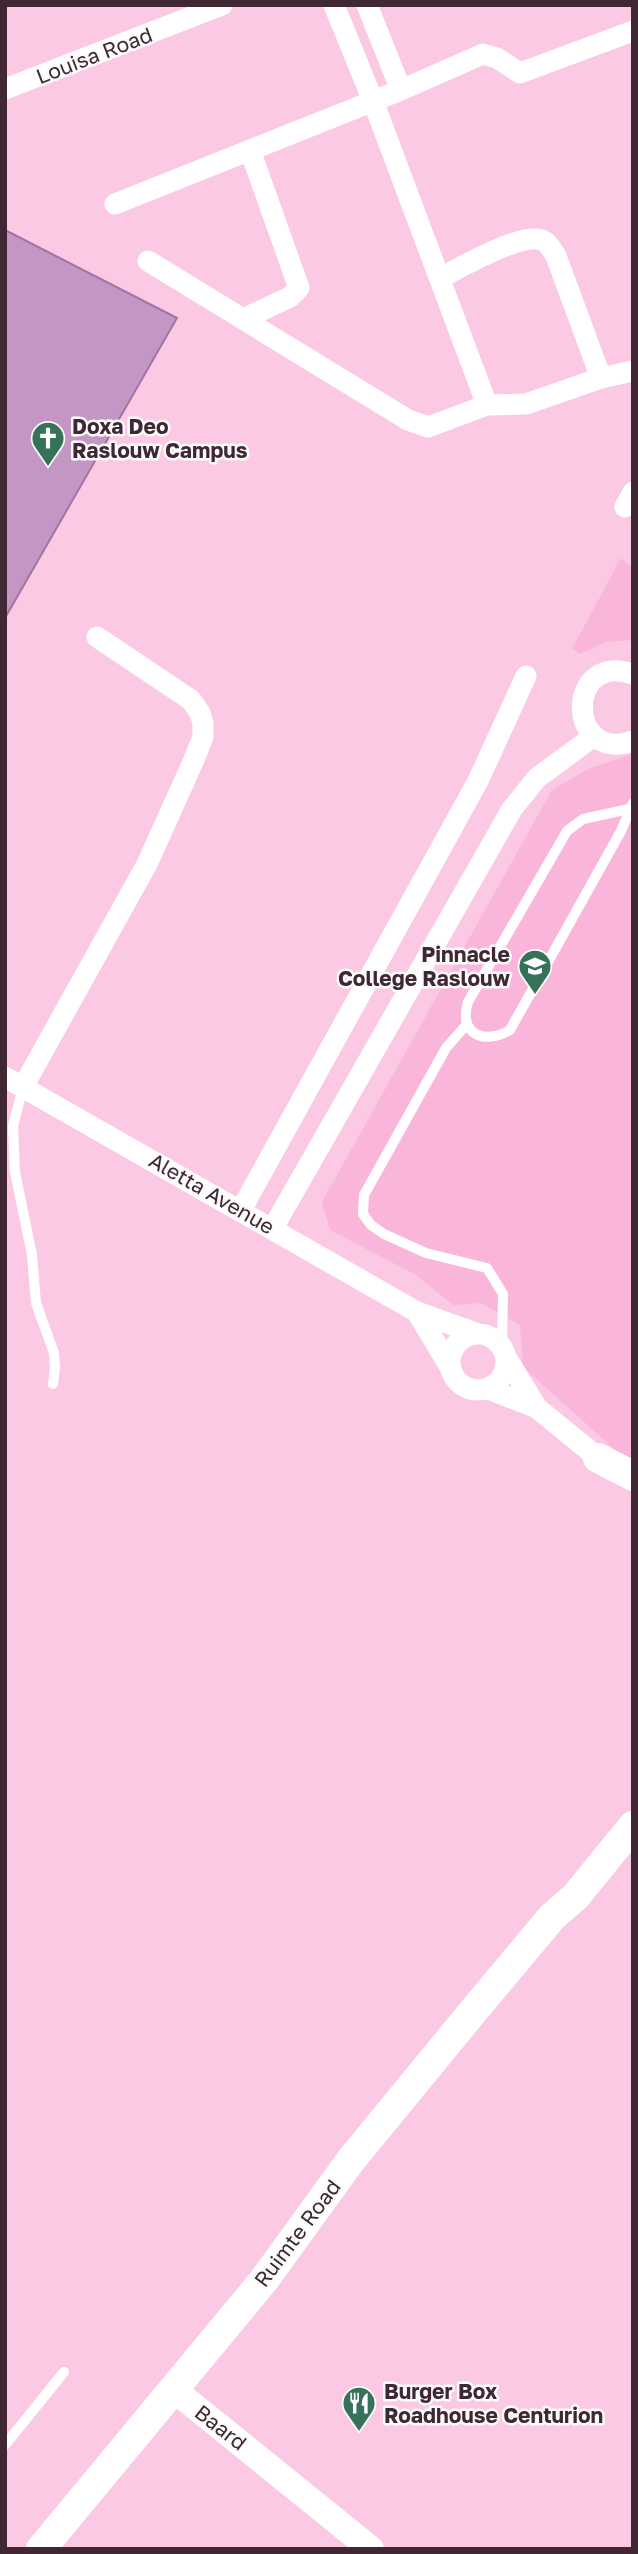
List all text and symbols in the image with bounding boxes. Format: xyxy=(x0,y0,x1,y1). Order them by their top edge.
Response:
street label: Louisa Road xyxy=(32,21,156,89)
place label: Doxa Deo Raslouw Campus xyxy=(72,413,248,463)
church icon: Doxa Deo Raslouw Campus xyxy=(29,419,67,468)
place label: Pinnacle College Raslouw xyxy=(338,941,511,991)
school or university icon: Pinnacle College Raslouw xyxy=(516,947,554,996)
street label: Aletta Avenue xyxy=(145,1147,279,1239)
street label: Ruimte Road xyxy=(248,2174,346,2292)
place label: Burger Box Roadhouse Centurion xyxy=(384,2378,603,2428)
restaurant icon: Burger Box Roadhouse Centurion xyxy=(340,2384,378,2433)
street label: Baard xyxy=(190,2399,252,2455)

